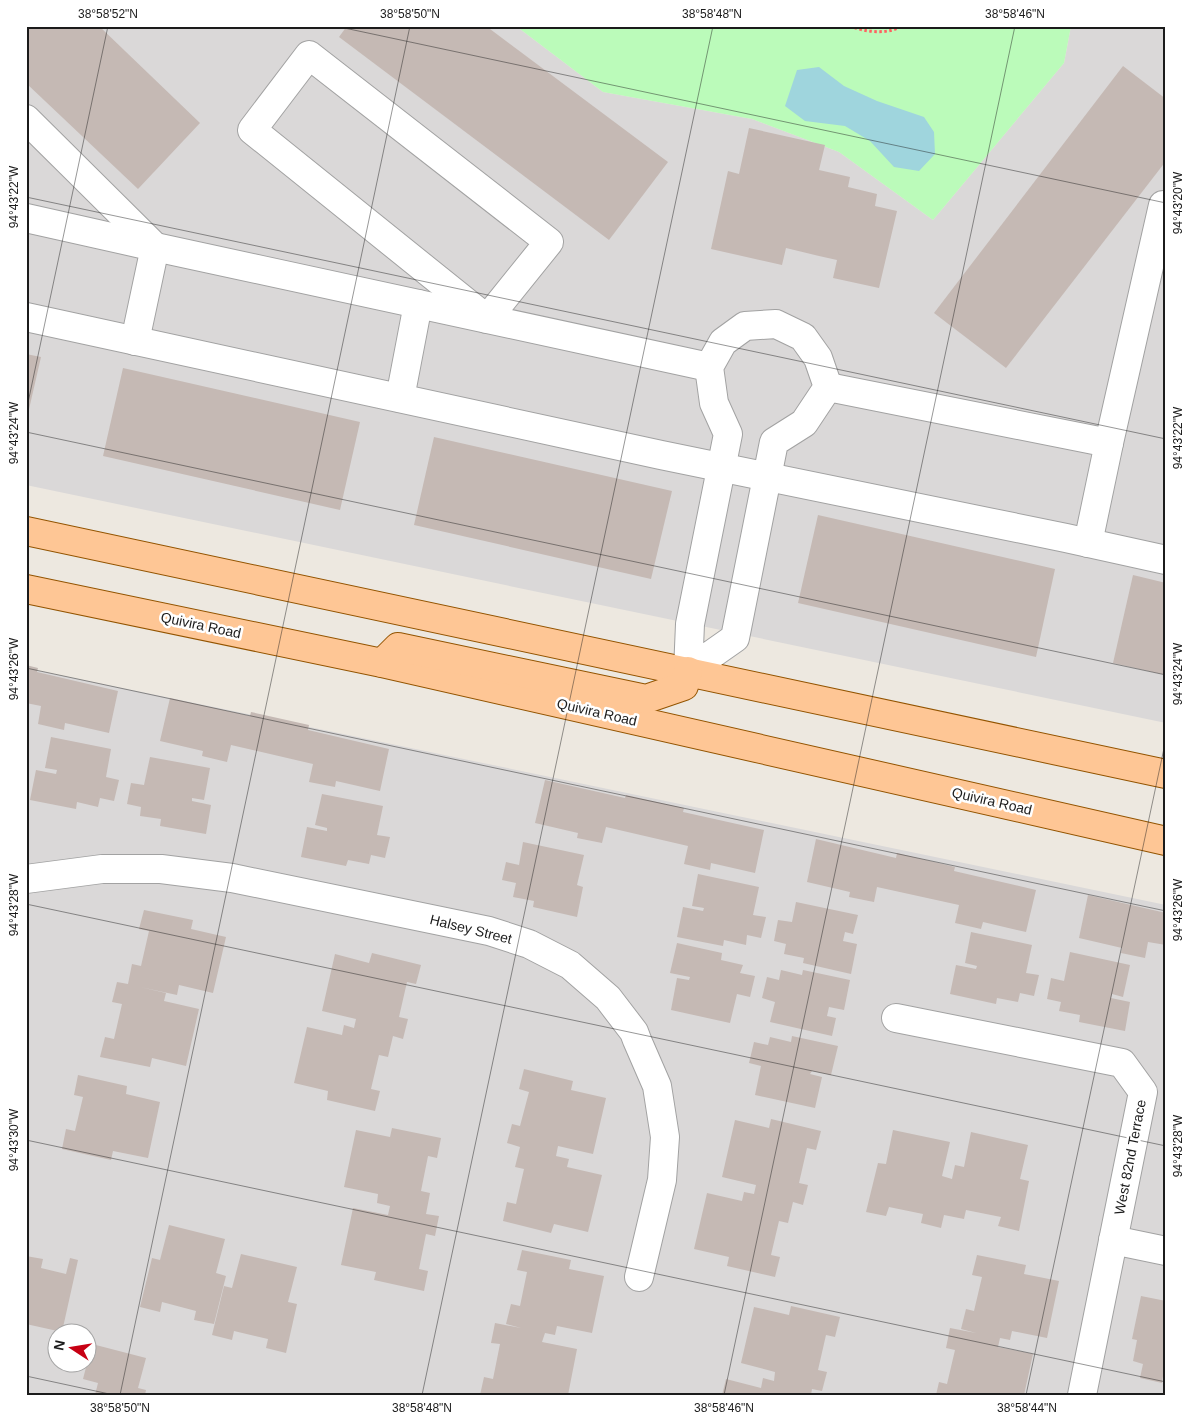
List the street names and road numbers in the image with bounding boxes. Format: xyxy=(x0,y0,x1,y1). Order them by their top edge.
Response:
street label: Quivira Road xyxy=(159,609,243,641)
street label: Quivira Road xyxy=(555,695,639,729)
street label: Quivira Road xyxy=(950,784,1034,818)
street label: Halsey Street xyxy=(428,911,514,947)
street label: West 82nd Terrace xyxy=(1111,1098,1149,1216)

